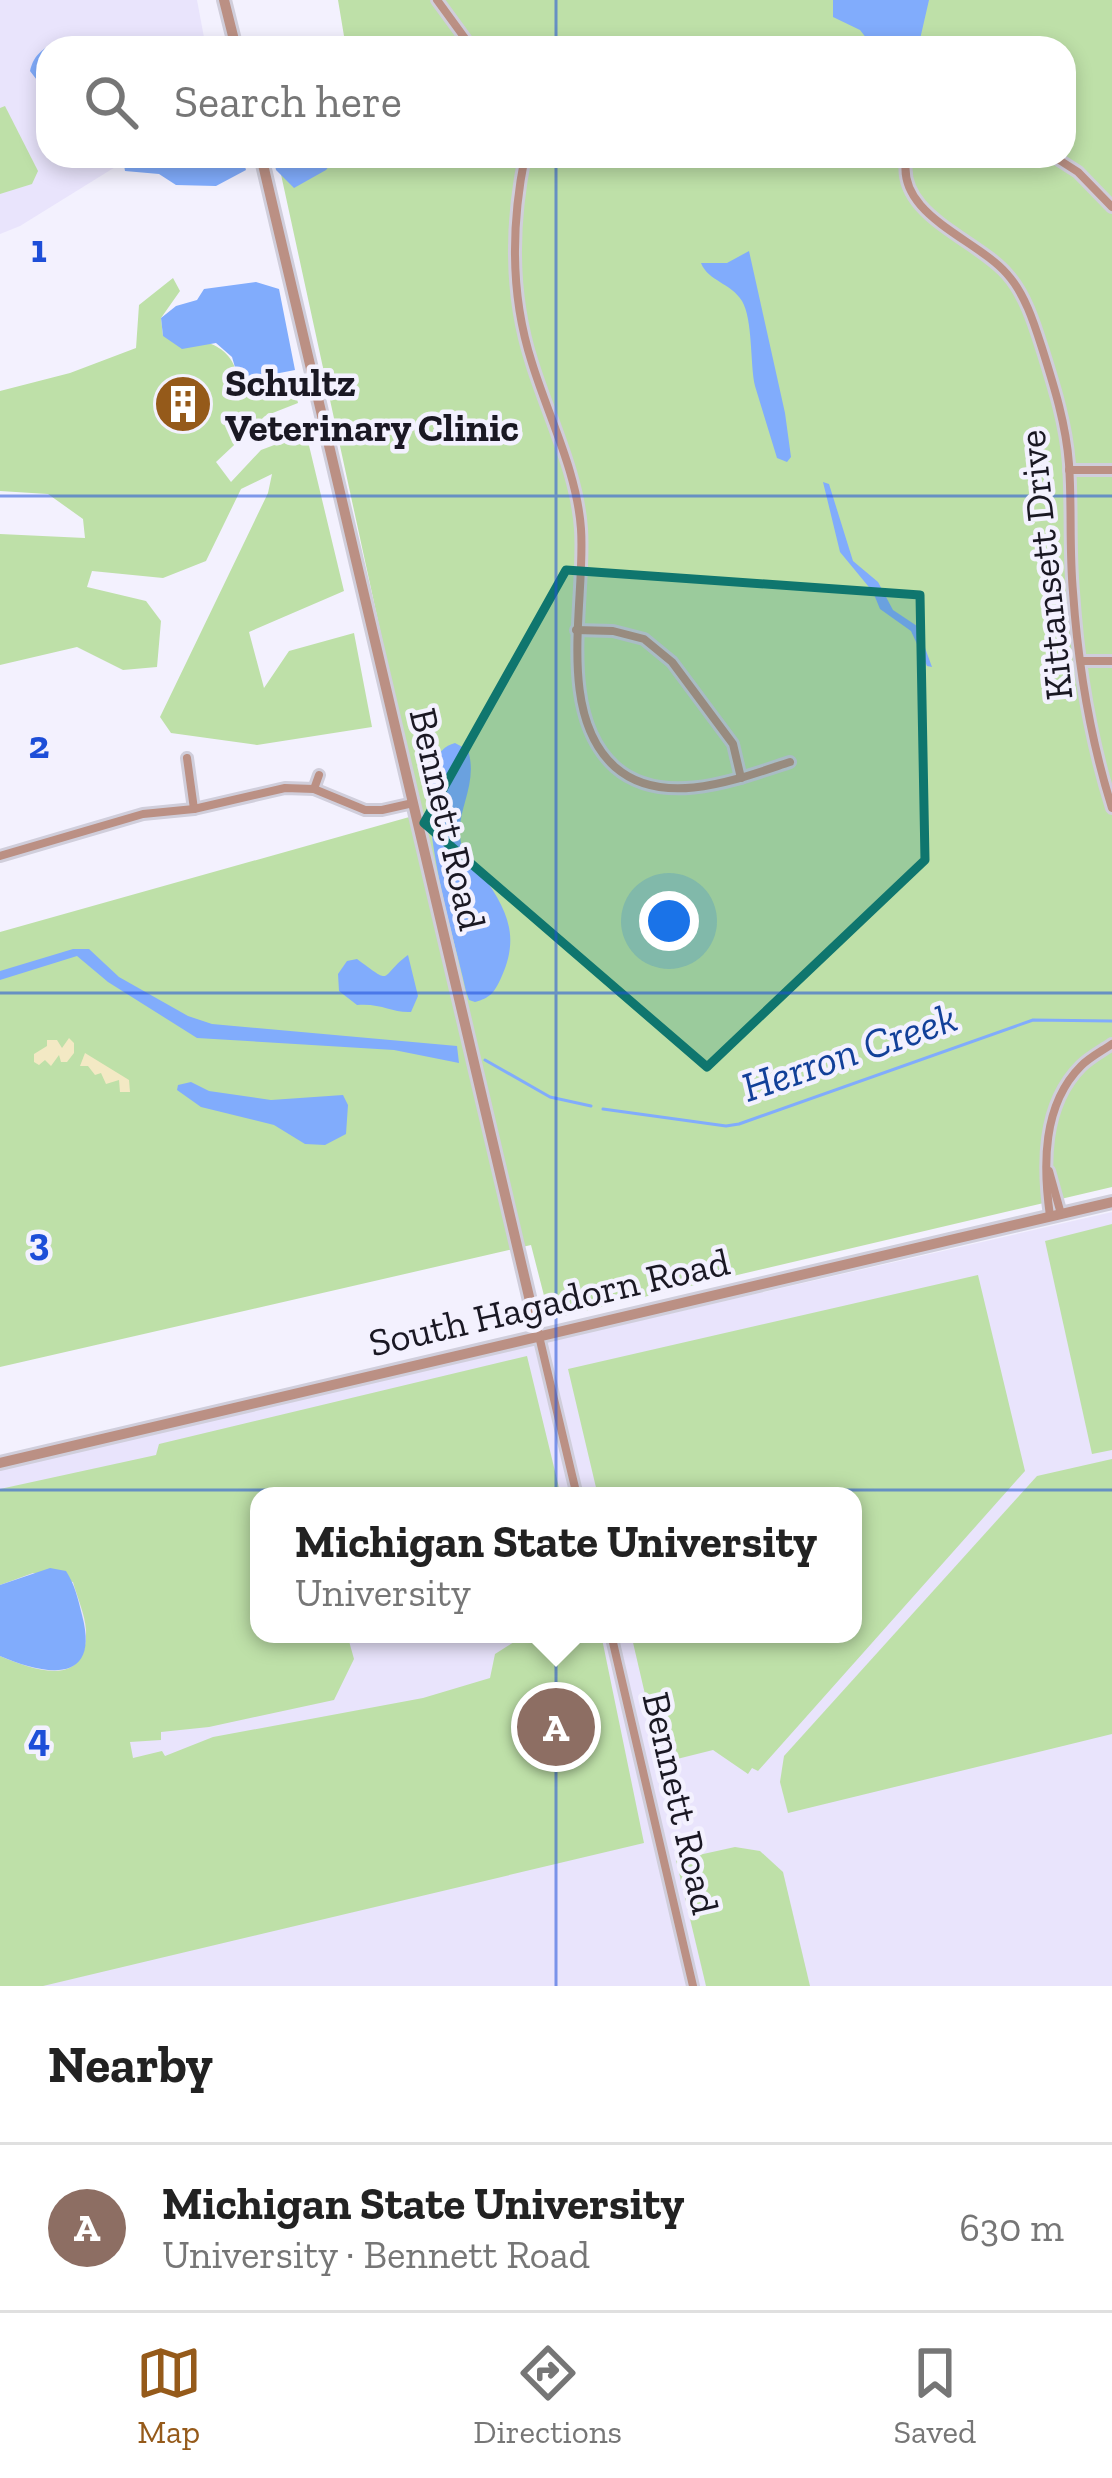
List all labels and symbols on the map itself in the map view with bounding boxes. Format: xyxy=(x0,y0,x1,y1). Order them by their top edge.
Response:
text: 1 xyxy=(31,225,47,272)
place label: Schultz Veterinary Clinic xyxy=(225,359,519,451)
building icon: Schultz Veterinary Clinic xyxy=(152,373,214,435)
street label: Kittansett Drive xyxy=(1007,428,1083,702)
street label: Bennett Road xyxy=(400,703,496,935)
text: 2 xyxy=(29,721,50,768)
your location xyxy=(639,891,699,951)
water label: Herron Creek xyxy=(735,991,963,1113)
text: 3 xyxy=(29,1218,49,1265)
street label: South Hagadorn Road xyxy=(364,1238,734,1366)
pin: A xyxy=(517,1682,595,1772)
street label: Bennett Road xyxy=(633,1687,729,1919)
text: 4 xyxy=(28,1714,50,1761)

